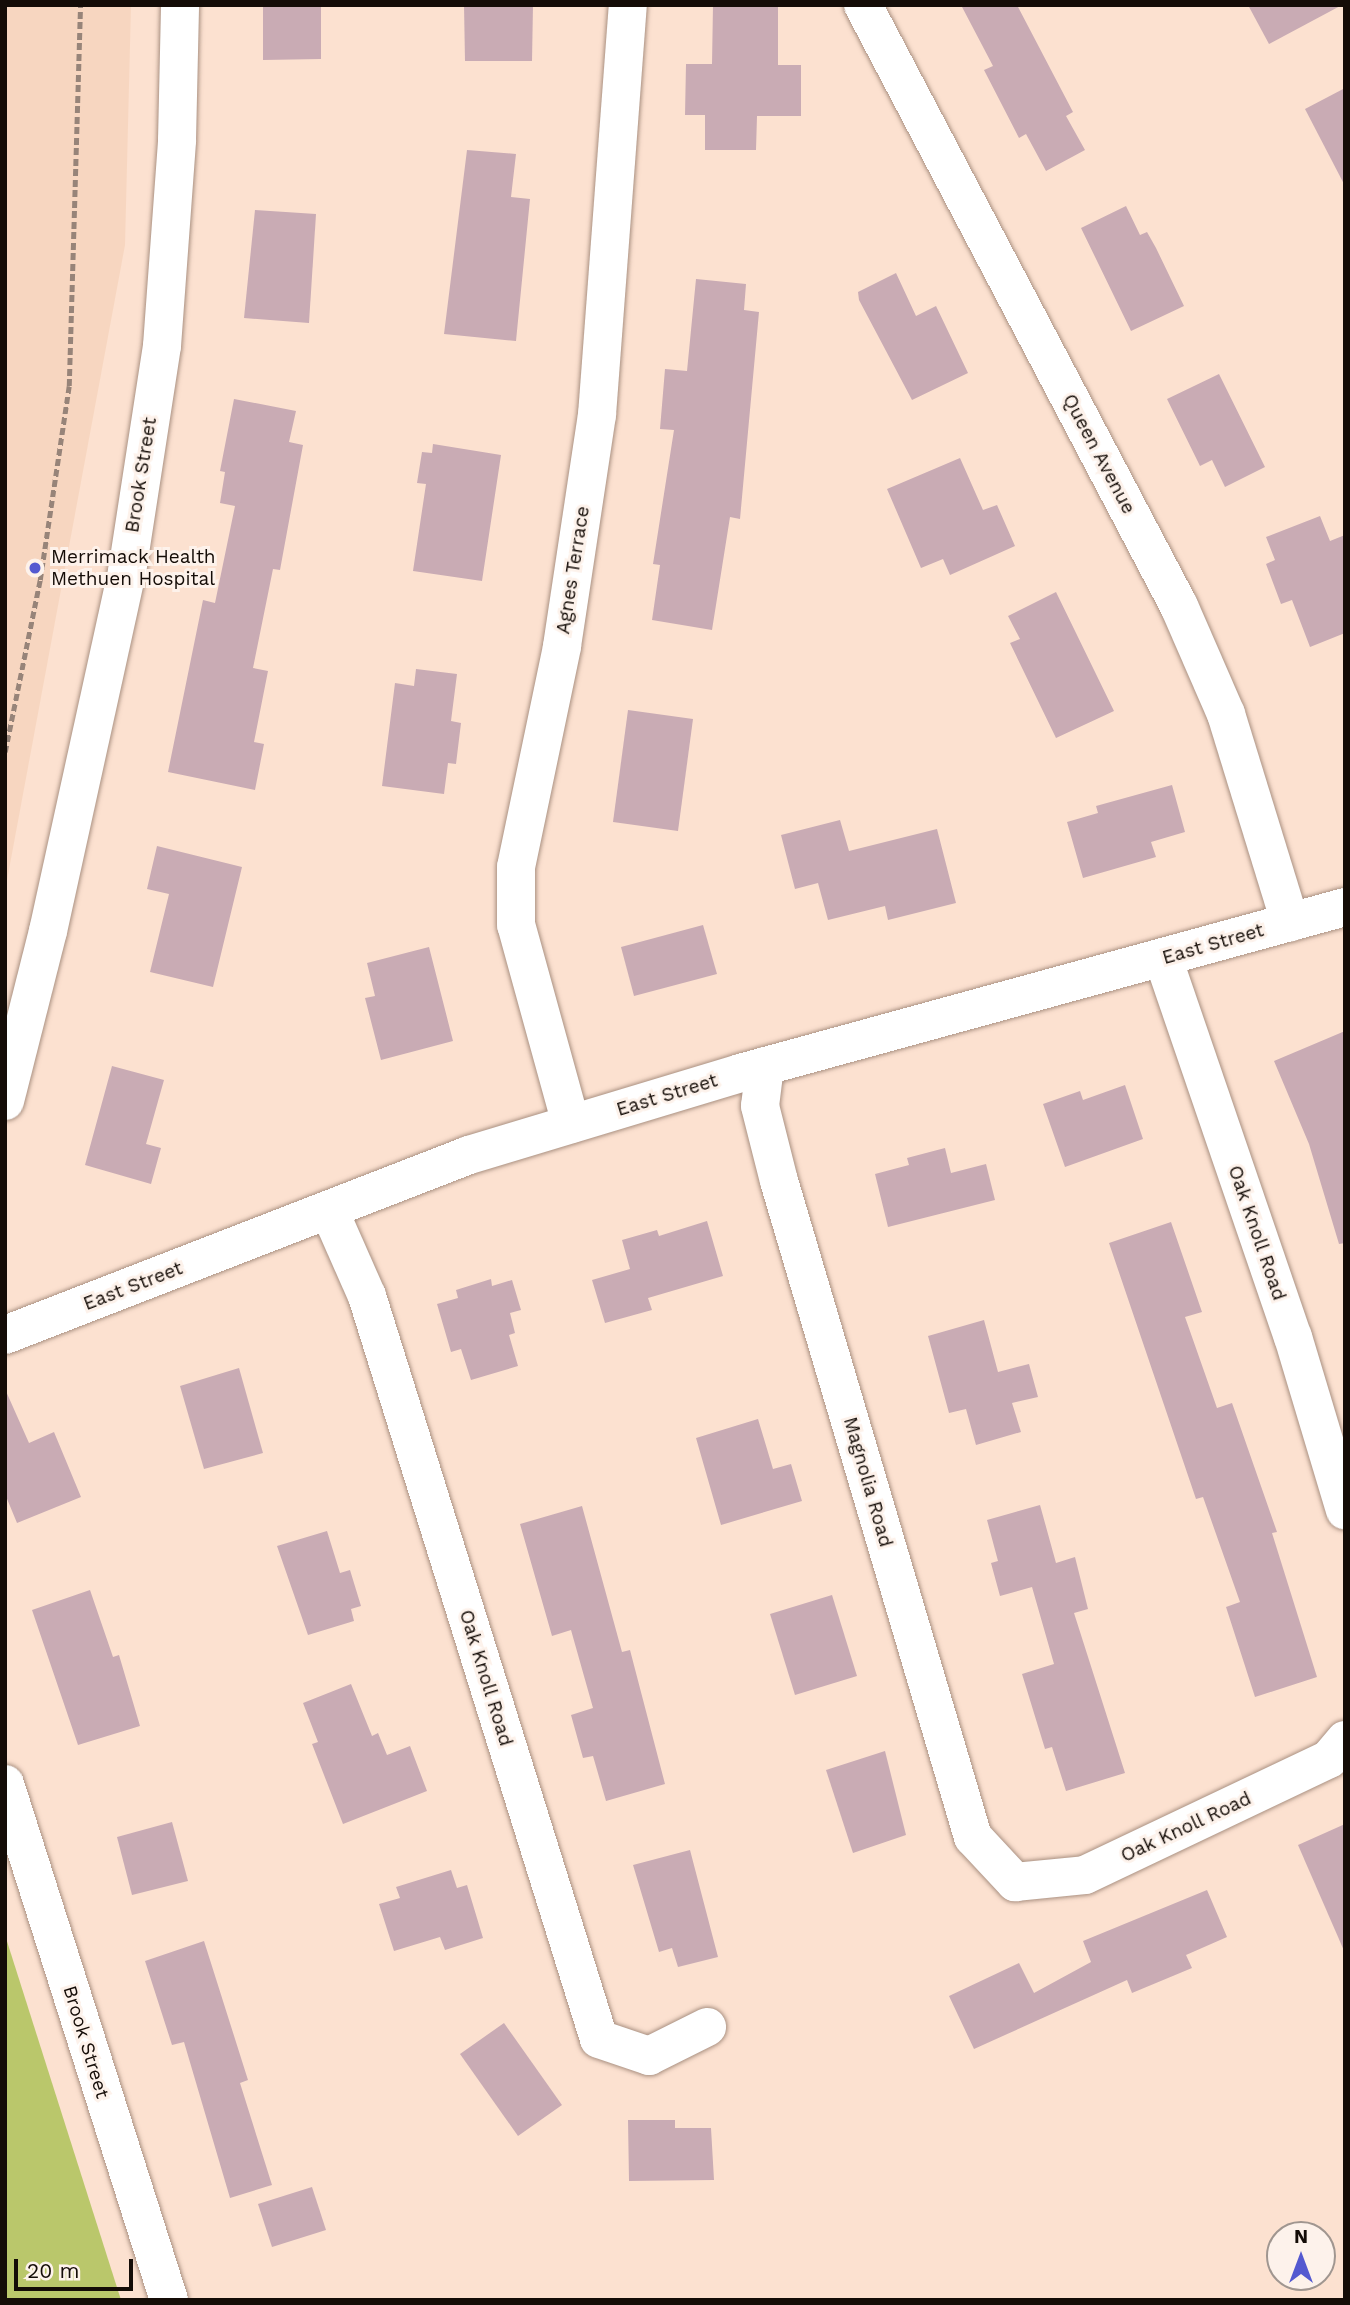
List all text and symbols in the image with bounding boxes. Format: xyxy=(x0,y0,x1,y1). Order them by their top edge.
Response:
street label: Queen Avenue xyxy=(1058,390,1140,518)
street label: Brook Street xyxy=(121,415,161,535)
street label: Agnes Terrace xyxy=(552,504,594,636)
place label: Merrimack Health Methuen Hospital xyxy=(51,546,216,590)
marker: Merrimack Health Methuen Hospital xyxy=(25,558,45,578)
street label: East Street xyxy=(1160,919,1266,969)
street label: East Street xyxy=(614,1069,720,1121)
street label: Oak Knoll Road xyxy=(1223,1162,1291,1304)
street label: East Street xyxy=(80,1257,186,1315)
street label: Magnolia Road xyxy=(838,1414,898,1550)
street label: Oak Knoll Road xyxy=(454,1607,518,1749)
street label: Oak Knoll Road xyxy=(1117,1787,1255,1867)
street label: Brook Street xyxy=(58,1983,114,2101)
north arrow xyxy=(1266,2221,1336,2291)
text: N xyxy=(1294,2225,1308,2248)
scale bar xyxy=(18,2246,136,2290)
text: 20 m xyxy=(27,2258,79,2283)

